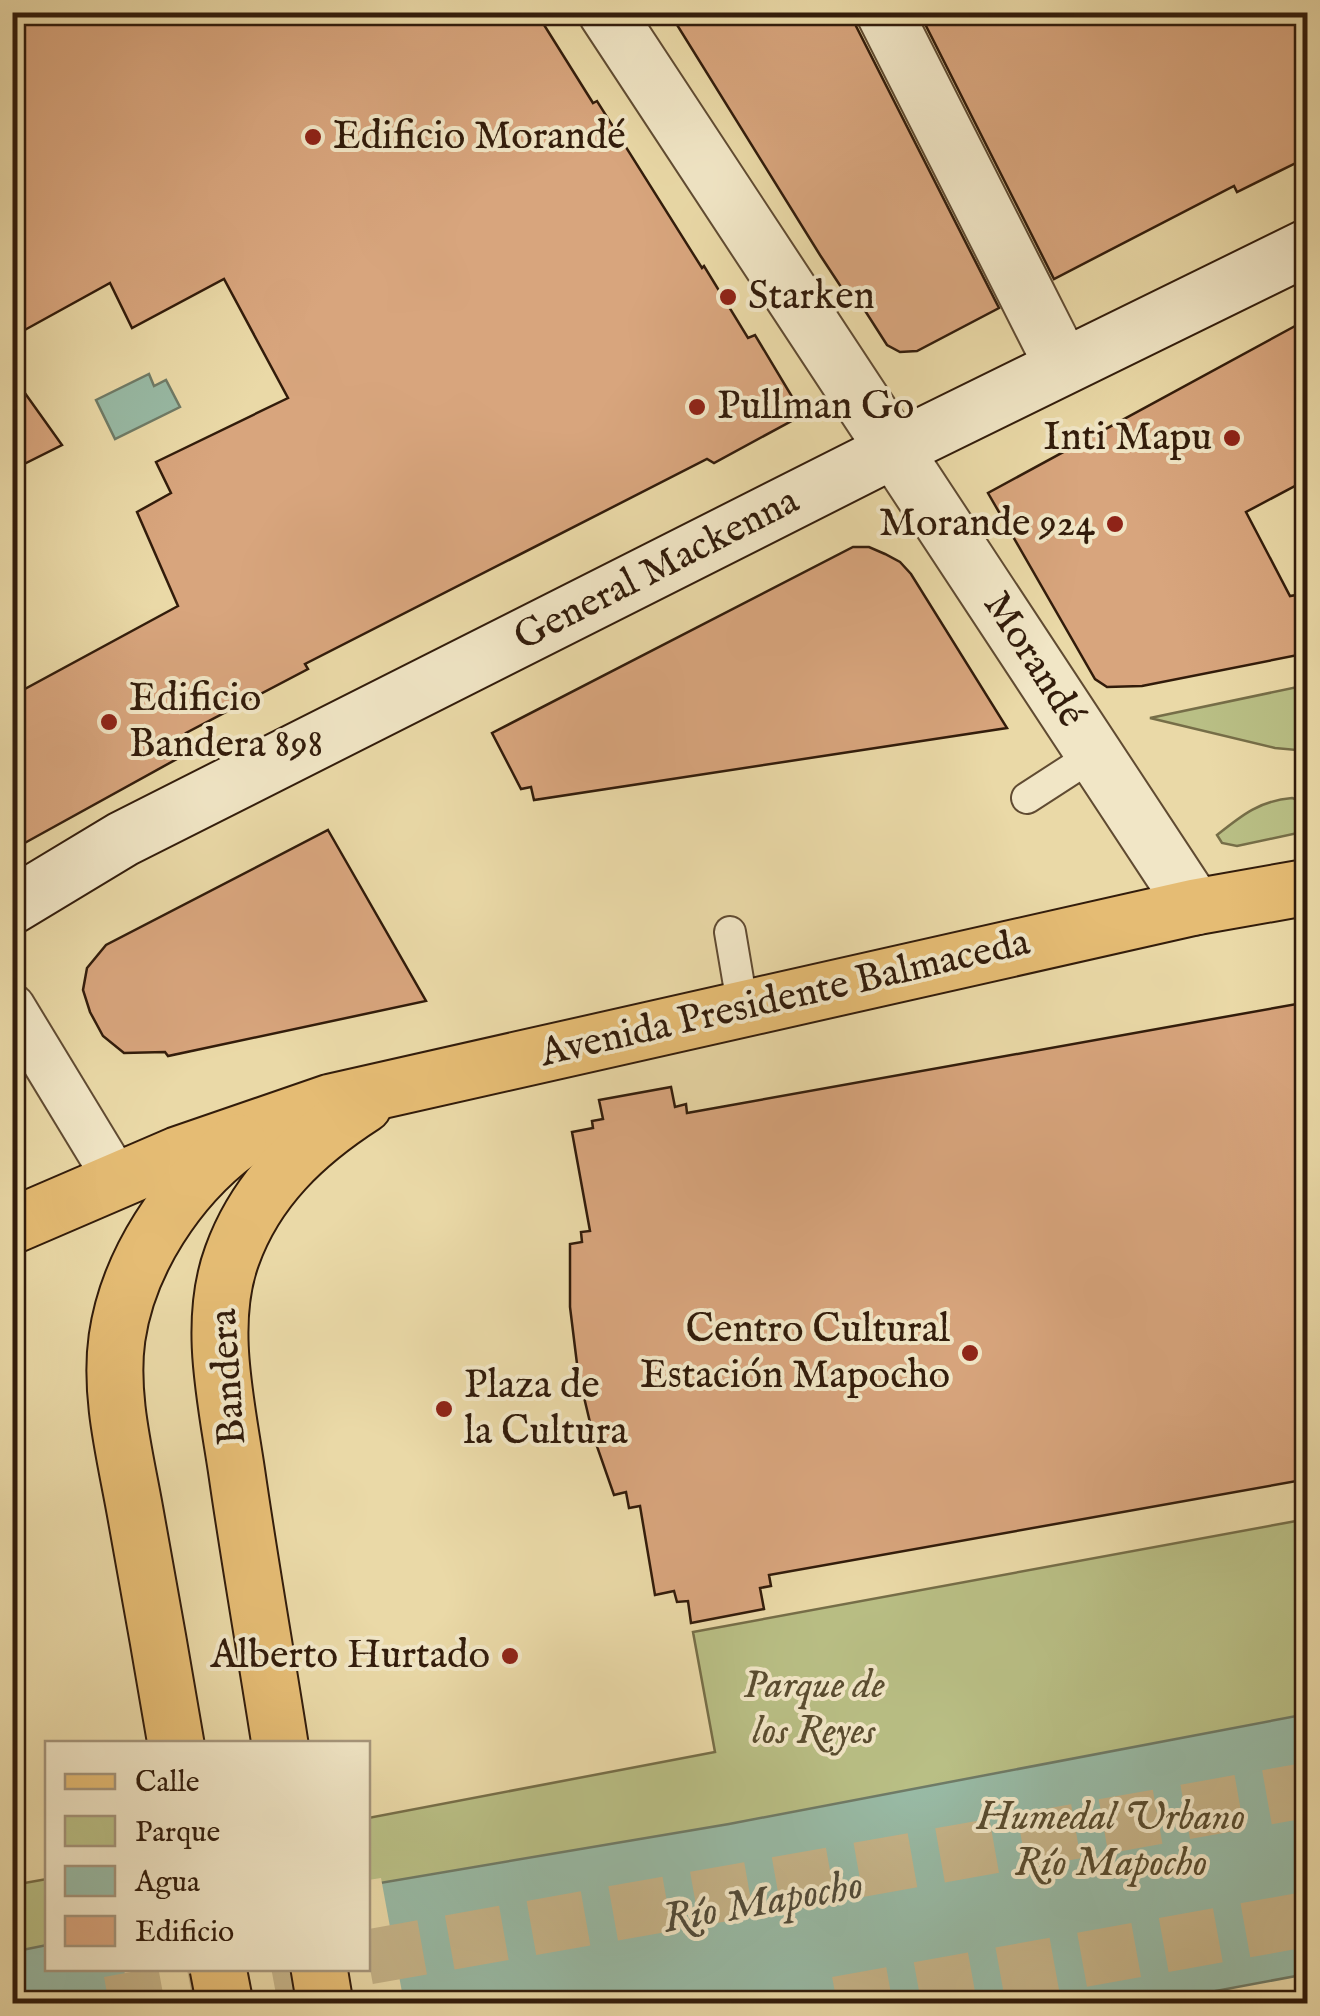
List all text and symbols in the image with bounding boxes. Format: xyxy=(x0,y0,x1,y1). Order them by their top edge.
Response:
place label: Edificio Morandé xyxy=(333,112,626,163)
marker: Edificio Morandé xyxy=(302,126,324,148)
place label: Starken xyxy=(748,272,875,323)
marker: Starken xyxy=(717,286,739,308)
place label: Pullman Go xyxy=(717,382,914,433)
marker: Pullman Go xyxy=(686,396,708,418)
place label: Inti Mapu xyxy=(1043,413,1212,464)
marker: Inti Mapu xyxy=(1221,427,1243,449)
street label: General Mackenna xyxy=(506,476,809,664)
place label: Morande 924 xyxy=(879,499,1095,550)
marker: Morande 924 xyxy=(1104,513,1126,535)
street label: Morandé xyxy=(970,583,1096,737)
place label: Edificio Bandera 898 xyxy=(129,674,323,771)
marker: Edificio Bandera 898 xyxy=(98,711,120,733)
street label: Avenida Presidente Balmaceda xyxy=(534,918,1035,1080)
place label: Centro Cultural Estación Mapocho xyxy=(640,1305,950,1402)
street label: Bandera xyxy=(199,1306,259,1447)
marker: Centro Cultural Estación Mapocho xyxy=(959,1342,981,1364)
place label: Plaza de la Cultura xyxy=(464,1361,628,1458)
marker: Plaza de la Cultura xyxy=(433,1398,455,1420)
place label: Alberto Hurtado xyxy=(210,1631,490,1682)
marker: Alberto Hurtado xyxy=(499,1645,521,1667)
park label: Parque de los Reyes xyxy=(743,1661,885,1758)
legend xyxy=(45,1741,370,1971)
text: Calle xyxy=(135,1764,199,1802)
park label: Humedal Urbano Río Mapocho xyxy=(976,1793,1245,1890)
text: Parque xyxy=(135,1814,220,1852)
water label: Río Mapocho xyxy=(659,1859,867,1947)
text: Agua xyxy=(134,1864,200,1902)
text: Edificio xyxy=(135,1914,234,1952)

